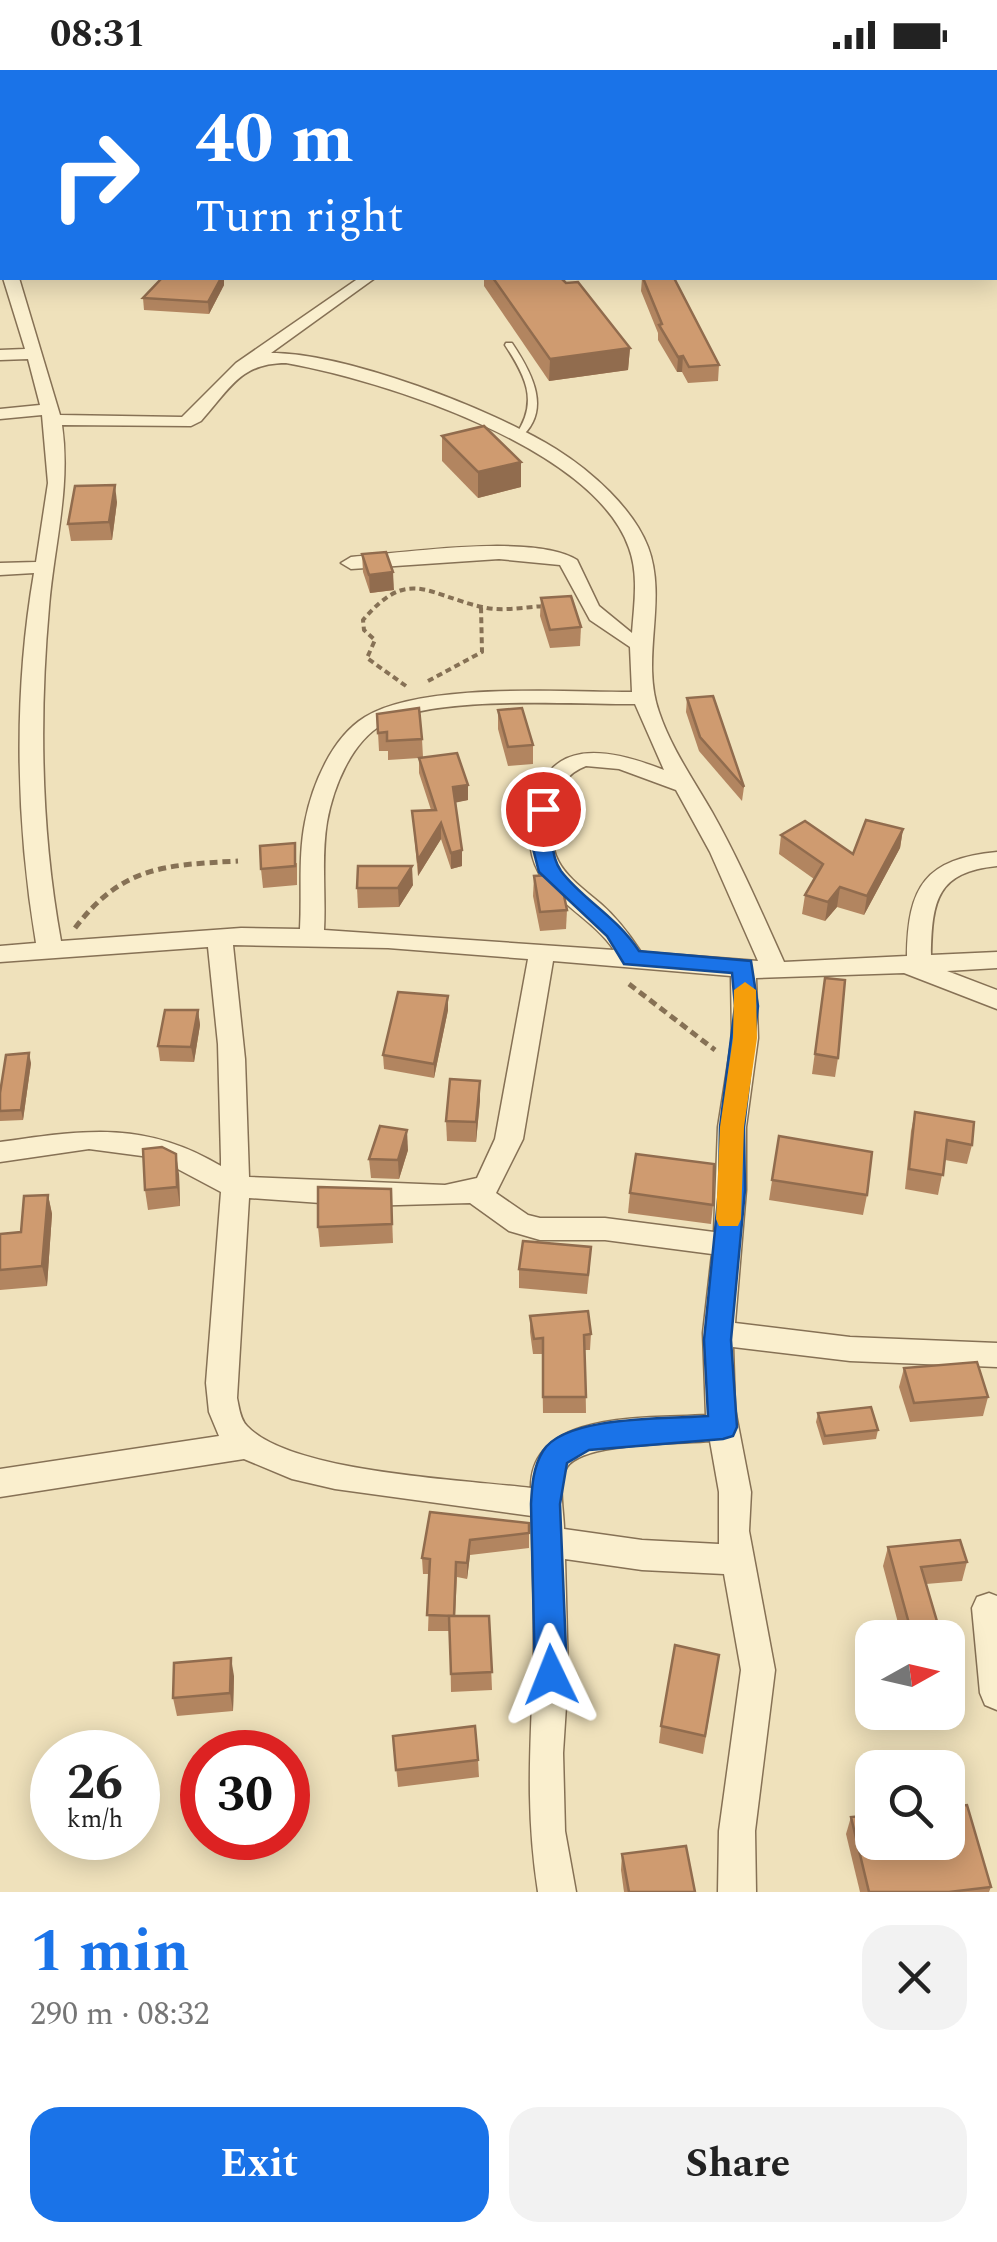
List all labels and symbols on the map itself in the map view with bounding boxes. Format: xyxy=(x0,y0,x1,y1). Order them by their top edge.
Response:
pin xyxy=(501,767,586,852)
north arrow xyxy=(855,1620,965,1730)
position arrow xyxy=(499,1623,603,1727)
speed limit sign: 30 xyxy=(180,1730,310,1860)

